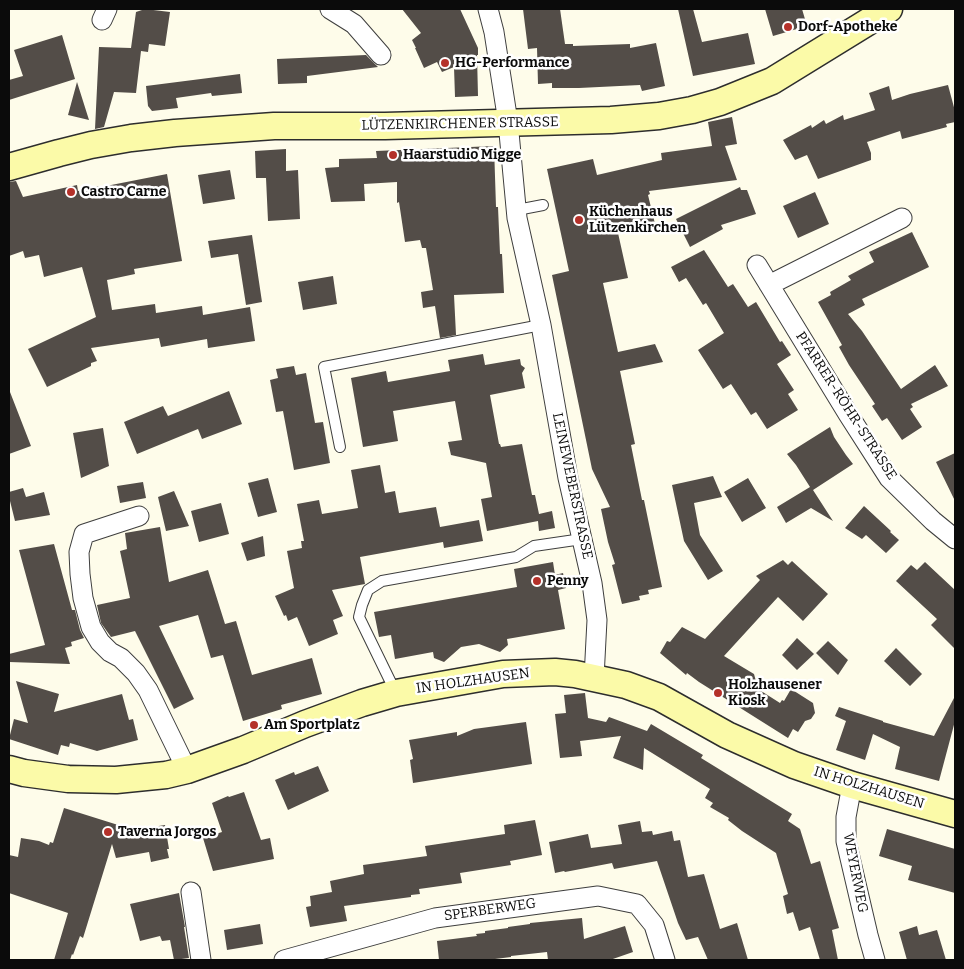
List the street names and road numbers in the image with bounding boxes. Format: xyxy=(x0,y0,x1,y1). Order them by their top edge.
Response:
street label: LÜTZENKIRCHENER STRASSE xyxy=(361,114,559,134)
street label: PFARRER-RÖHR-STRASSE xyxy=(792,329,900,483)
street label: LEINEWEBERSTRASSE xyxy=(548,411,596,561)
street label: IN HOLZHAUSEN xyxy=(415,665,531,697)
street label: IN HOLZHAUSEN xyxy=(812,763,926,813)
street label: WEYERWEG xyxy=(839,832,871,914)
street label: SPERBERWEG xyxy=(443,895,537,925)

